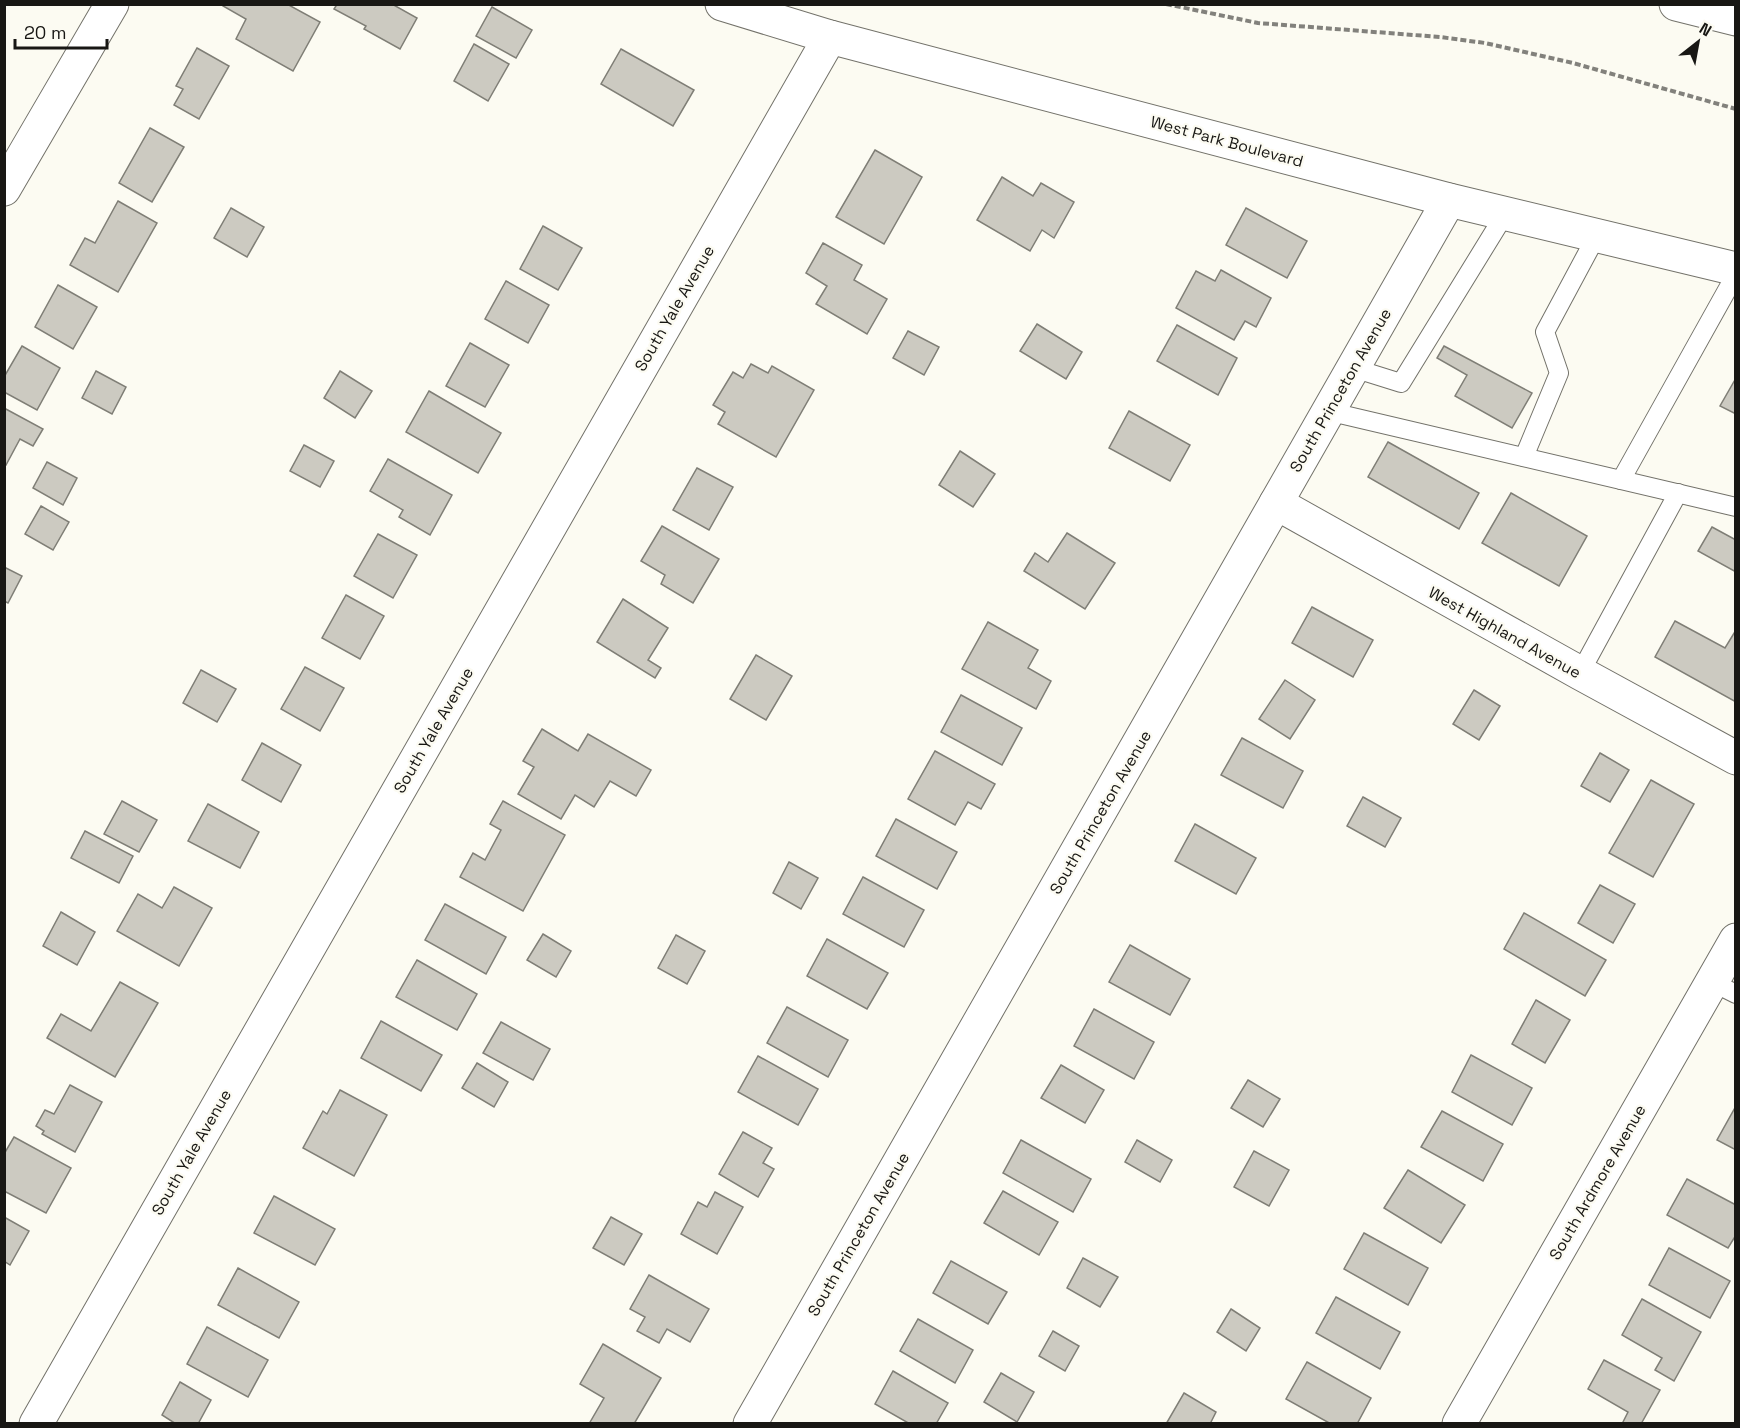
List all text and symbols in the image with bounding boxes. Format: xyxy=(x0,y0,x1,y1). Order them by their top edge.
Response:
scale bar xyxy=(15,12,106,50)
north arrow xyxy=(1668,12,1728,72)
text: N xyxy=(1695,18,1715,41)
text: 20 m xyxy=(24,21,67,44)
street label: West Park Boulevard xyxy=(1148,111,1306,172)
street label: South Yale Avenue xyxy=(630,241,719,375)
street label: South Princeton Avenue xyxy=(1285,304,1396,476)
street label: West Highland Avenue xyxy=(1425,582,1585,683)
street label: South Yale Avenue xyxy=(389,663,478,797)
street label: South Princeton Avenue xyxy=(1045,726,1156,898)
street label: South Yale Avenue xyxy=(147,1085,236,1219)
street label: South Ardmore Avenue xyxy=(1544,1101,1651,1264)
street label: South Princeton Avenue xyxy=(803,1148,914,1320)

